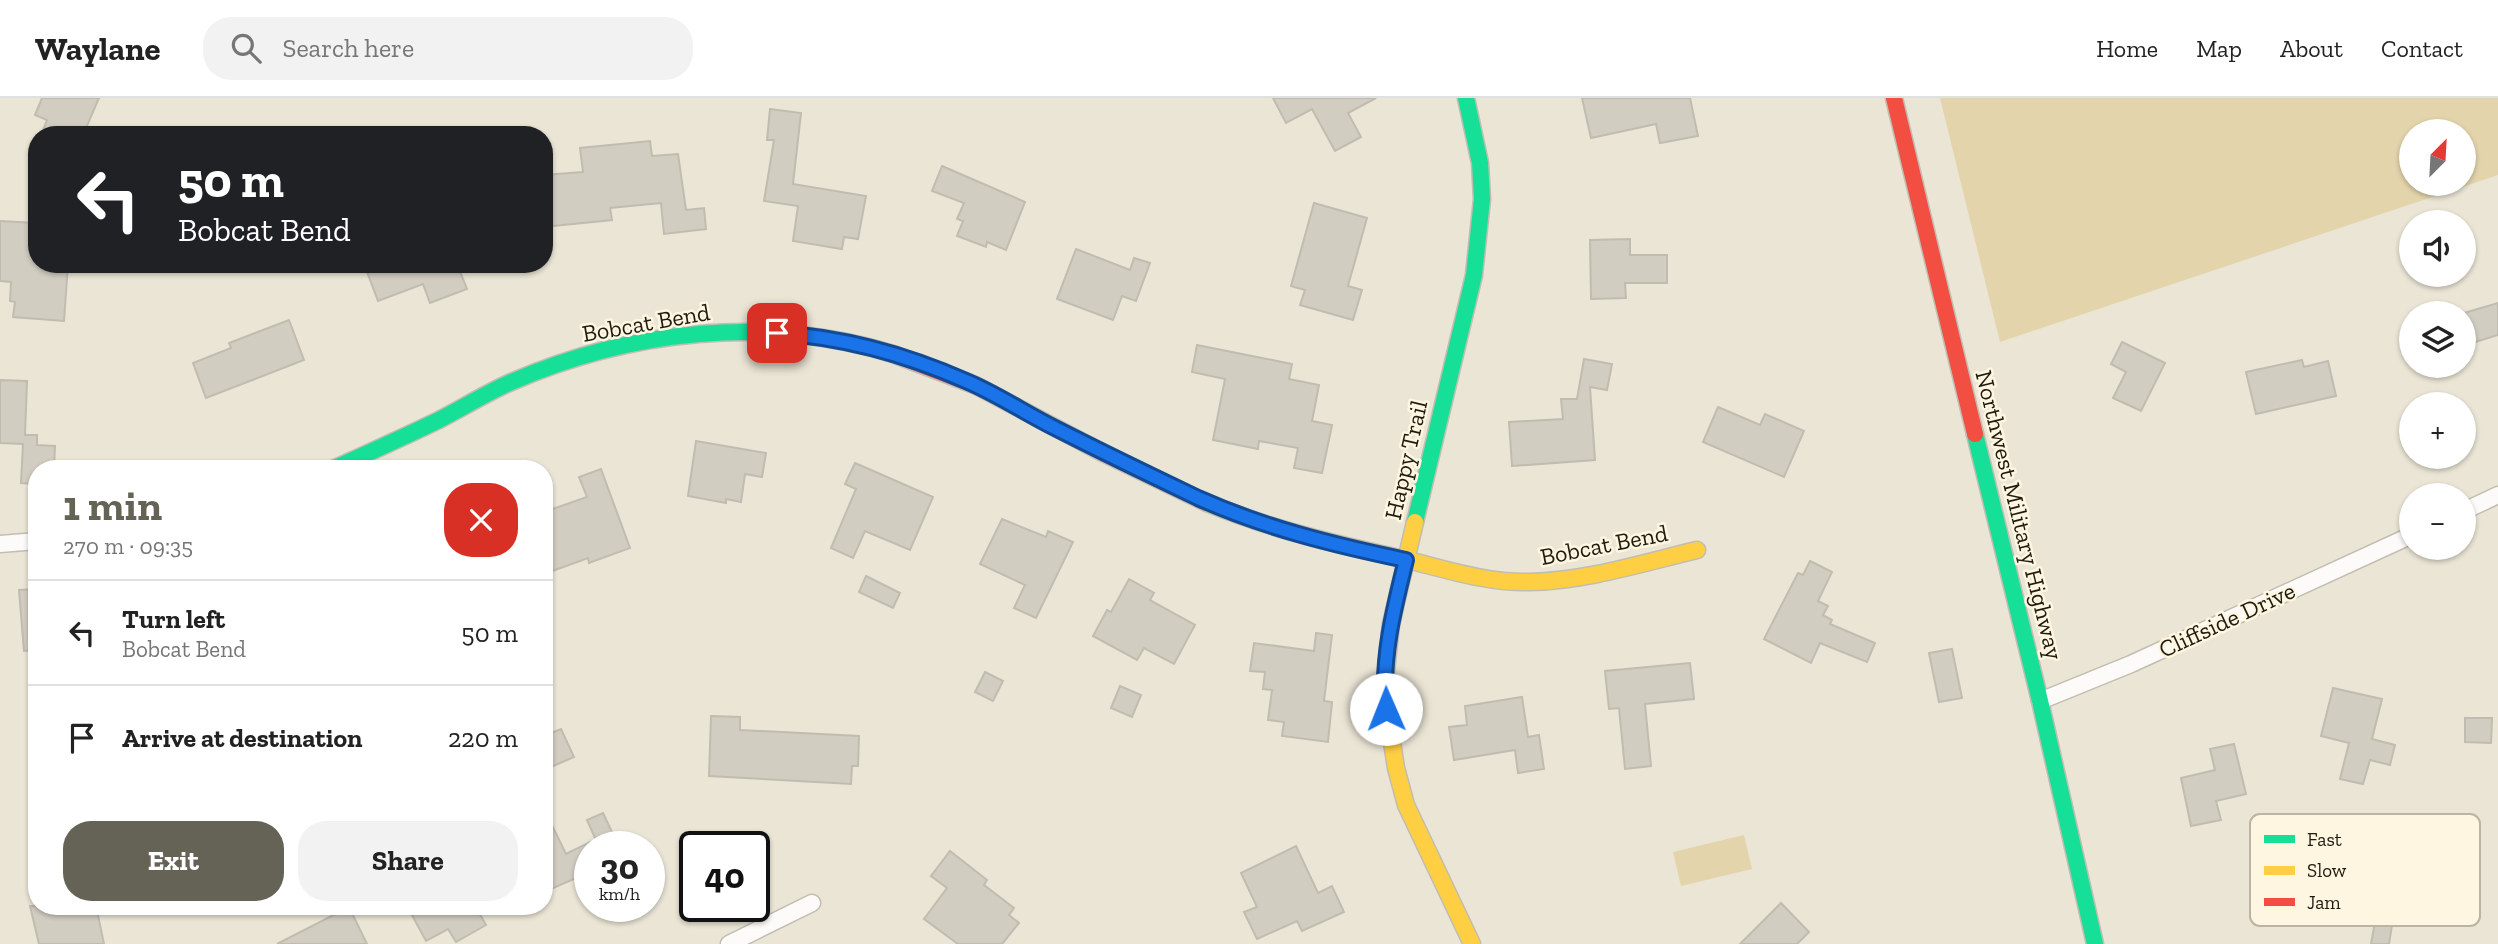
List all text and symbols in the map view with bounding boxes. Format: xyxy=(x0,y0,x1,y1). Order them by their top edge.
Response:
search box xyxy=(203,17,693,80)
text: Waylane xyxy=(35,29,161,68)
icon: search xyxy=(227,29,265,67)
text: Search here xyxy=(283,32,414,64)
text: Home xyxy=(2096,34,2158,63)
text: Map xyxy=(2196,34,2242,63)
text: About xyxy=(2280,34,2343,63)
text: Contact xyxy=(2381,34,2463,63)
north arrow xyxy=(2399,119,2476,196)
map controls xyxy=(2399,119,2476,560)
text: 50 m xyxy=(178,151,284,210)
icon: left xyxy=(63,154,154,245)
button: sound xyxy=(2399,210,2476,287)
text: Bobcat Bend xyxy=(178,211,350,249)
street label: Bobcat Bend xyxy=(580,297,712,348)
button: layers xyxy=(2399,301,2476,378)
pin xyxy=(747,303,807,363)
icon: arrive xyxy=(758,314,796,352)
street label: Northwest Military Highway xyxy=(1969,367,2070,663)
button: + xyxy=(2399,392,2476,469)
street label: Happy Trail xyxy=(1378,397,1433,522)
text: 1 min xyxy=(63,480,162,531)
button: close xyxy=(444,483,518,557)
button: − xyxy=(2399,483,2476,560)
street label: Bobcat Bend xyxy=(1538,518,1670,571)
text: 270 m · 09:35 xyxy=(63,532,193,560)
street label: Cliffside Drive xyxy=(2154,575,2300,664)
text: Turn left xyxy=(122,603,225,635)
icon: left xyxy=(63,614,101,652)
text: 50 m xyxy=(461,617,518,649)
text: Bobcat Bend xyxy=(122,635,246,663)
position arrow xyxy=(1349,672,1423,746)
icon: arrive xyxy=(63,719,101,757)
text: Arrive at destination xyxy=(122,722,362,754)
text: 220 m xyxy=(448,722,518,754)
legend xyxy=(2250,814,2480,926)
button: Exit xyxy=(63,821,284,901)
button: Share xyxy=(298,821,518,901)
text: Fast xyxy=(2307,828,2342,851)
speed limit sign: 40 xyxy=(679,831,770,922)
text: 30 xyxy=(600,846,639,888)
text: Slow xyxy=(2307,859,2347,882)
text: km/h xyxy=(599,883,640,905)
text: Jam xyxy=(2307,891,2341,914)

